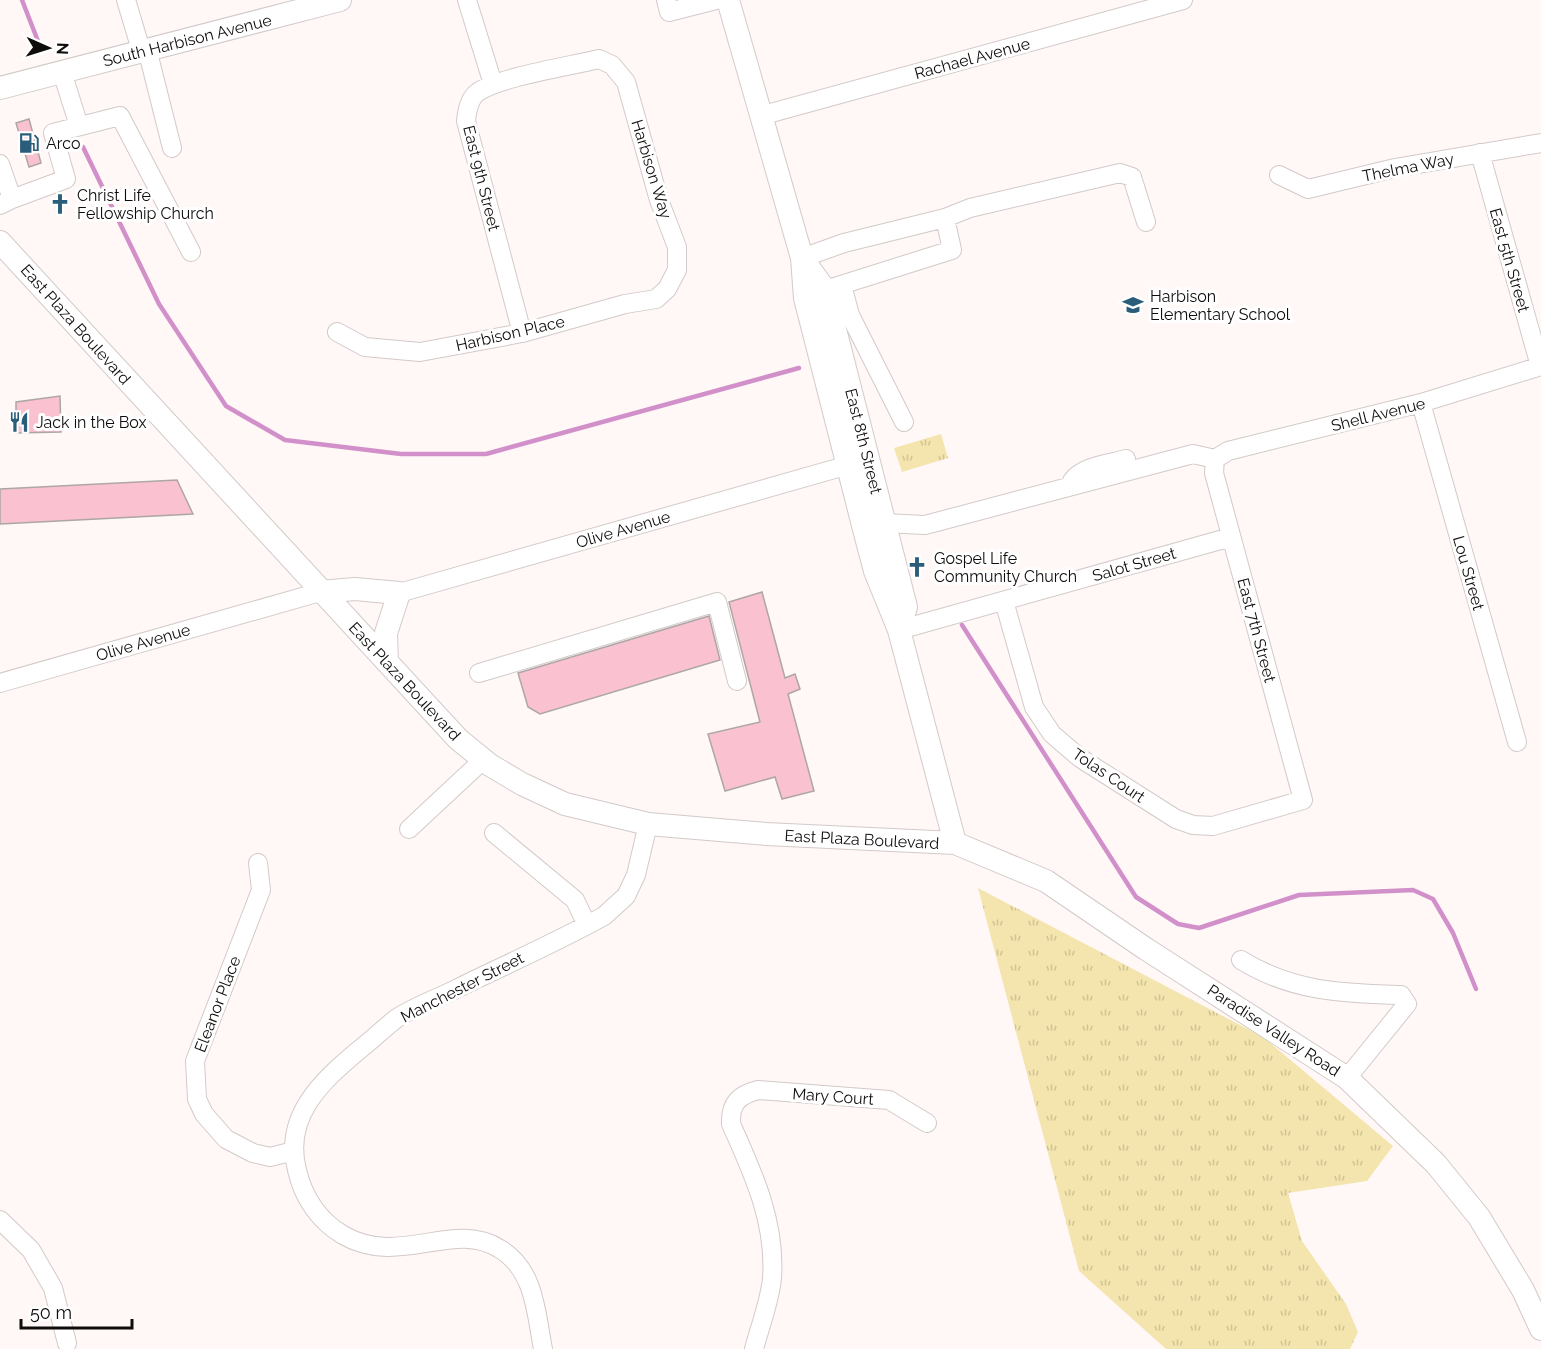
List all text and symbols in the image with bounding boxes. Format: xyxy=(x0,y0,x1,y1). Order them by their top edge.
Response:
street label: South Harbison Avenue xyxy=(101,10,273,71)
north arrow xyxy=(18,18,78,78)
street label: Rachael Avenue xyxy=(912,34,1032,83)
text: N xyxy=(53,42,72,55)
street label: Harbison Way xyxy=(627,117,676,221)
street label: East 9th Street xyxy=(459,123,504,233)
fuel station icon: Arco xyxy=(17,131,41,155)
place label: Arco xyxy=(46,134,80,153)
street label: Thelma Way xyxy=(1361,149,1456,186)
place label: Christ Life Fellowship Church xyxy=(77,186,214,223)
church icon: Christ Life Fellowship Church xyxy=(48,192,72,216)
street label: East 5th Street xyxy=(1486,206,1534,315)
street label: East Plaza Boulevard xyxy=(17,260,135,388)
place label: Harbison Elementary School xyxy=(1150,287,1291,324)
school or university icon: Harbison Elementary School xyxy=(1121,293,1145,317)
street label: Harbison Place xyxy=(454,312,566,355)
street label: East 8th Street xyxy=(841,386,886,497)
street label: Shell Avenue xyxy=(1329,394,1427,435)
restaurant icon: Jack in the Box xyxy=(7,410,31,434)
place label: Jack in the Box xyxy=(36,413,147,432)
street label: Olive Avenue xyxy=(574,507,672,552)
street label: Lou Street xyxy=(1449,534,1488,613)
street label: Salot Street xyxy=(1090,543,1179,585)
place label: Gospel Life Community Church xyxy=(934,549,1077,586)
church icon: Gospel Life Community Church xyxy=(905,555,929,579)
street label: East 7th Street xyxy=(1233,576,1280,685)
street label: East Plaza Boulevard xyxy=(345,618,464,744)
street label: Olive Avenue xyxy=(94,620,192,665)
street label: Tolas Court xyxy=(1069,744,1149,807)
street label: East Plaza Boulevard xyxy=(784,826,940,853)
street label: Manchester Street xyxy=(398,948,527,1027)
street label: Eleanor Place xyxy=(190,953,245,1055)
street label: Paradise Valley Road xyxy=(1204,980,1344,1080)
street label: Mary Court xyxy=(792,1084,875,1109)
scale bar xyxy=(21,1292,132,1330)
text: 50 m xyxy=(30,1302,72,1323)

